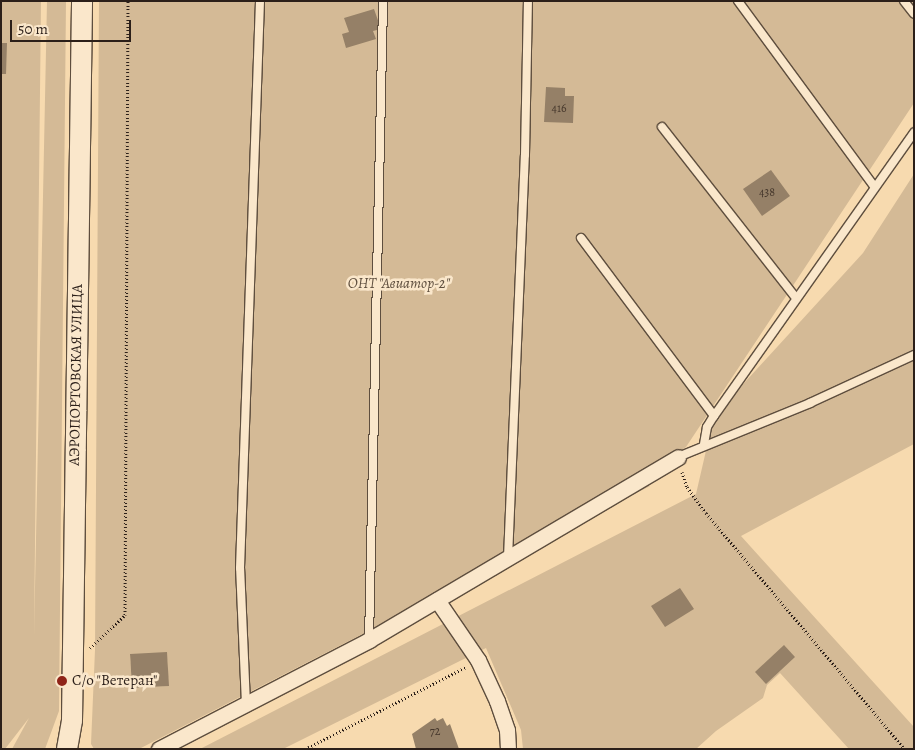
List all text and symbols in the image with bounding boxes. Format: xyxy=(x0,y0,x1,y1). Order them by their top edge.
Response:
scale bar xyxy=(12,10,134,42)
text: 50 m xyxy=(18,19,48,39)
house number: 416 xyxy=(551,102,567,116)
house number: 438 xyxy=(759,186,775,200)
park label: ОНТ "Авиатор-2" xyxy=(348,275,450,293)
street label: АЭРОПОРТОВСКАЯ УЛИЦА xyxy=(65,284,87,466)
place label: С/о "Ветеран" xyxy=(72,672,158,690)
marker: С/о "Ветеран" xyxy=(56,675,68,687)
house number: 72 xyxy=(430,725,440,739)

